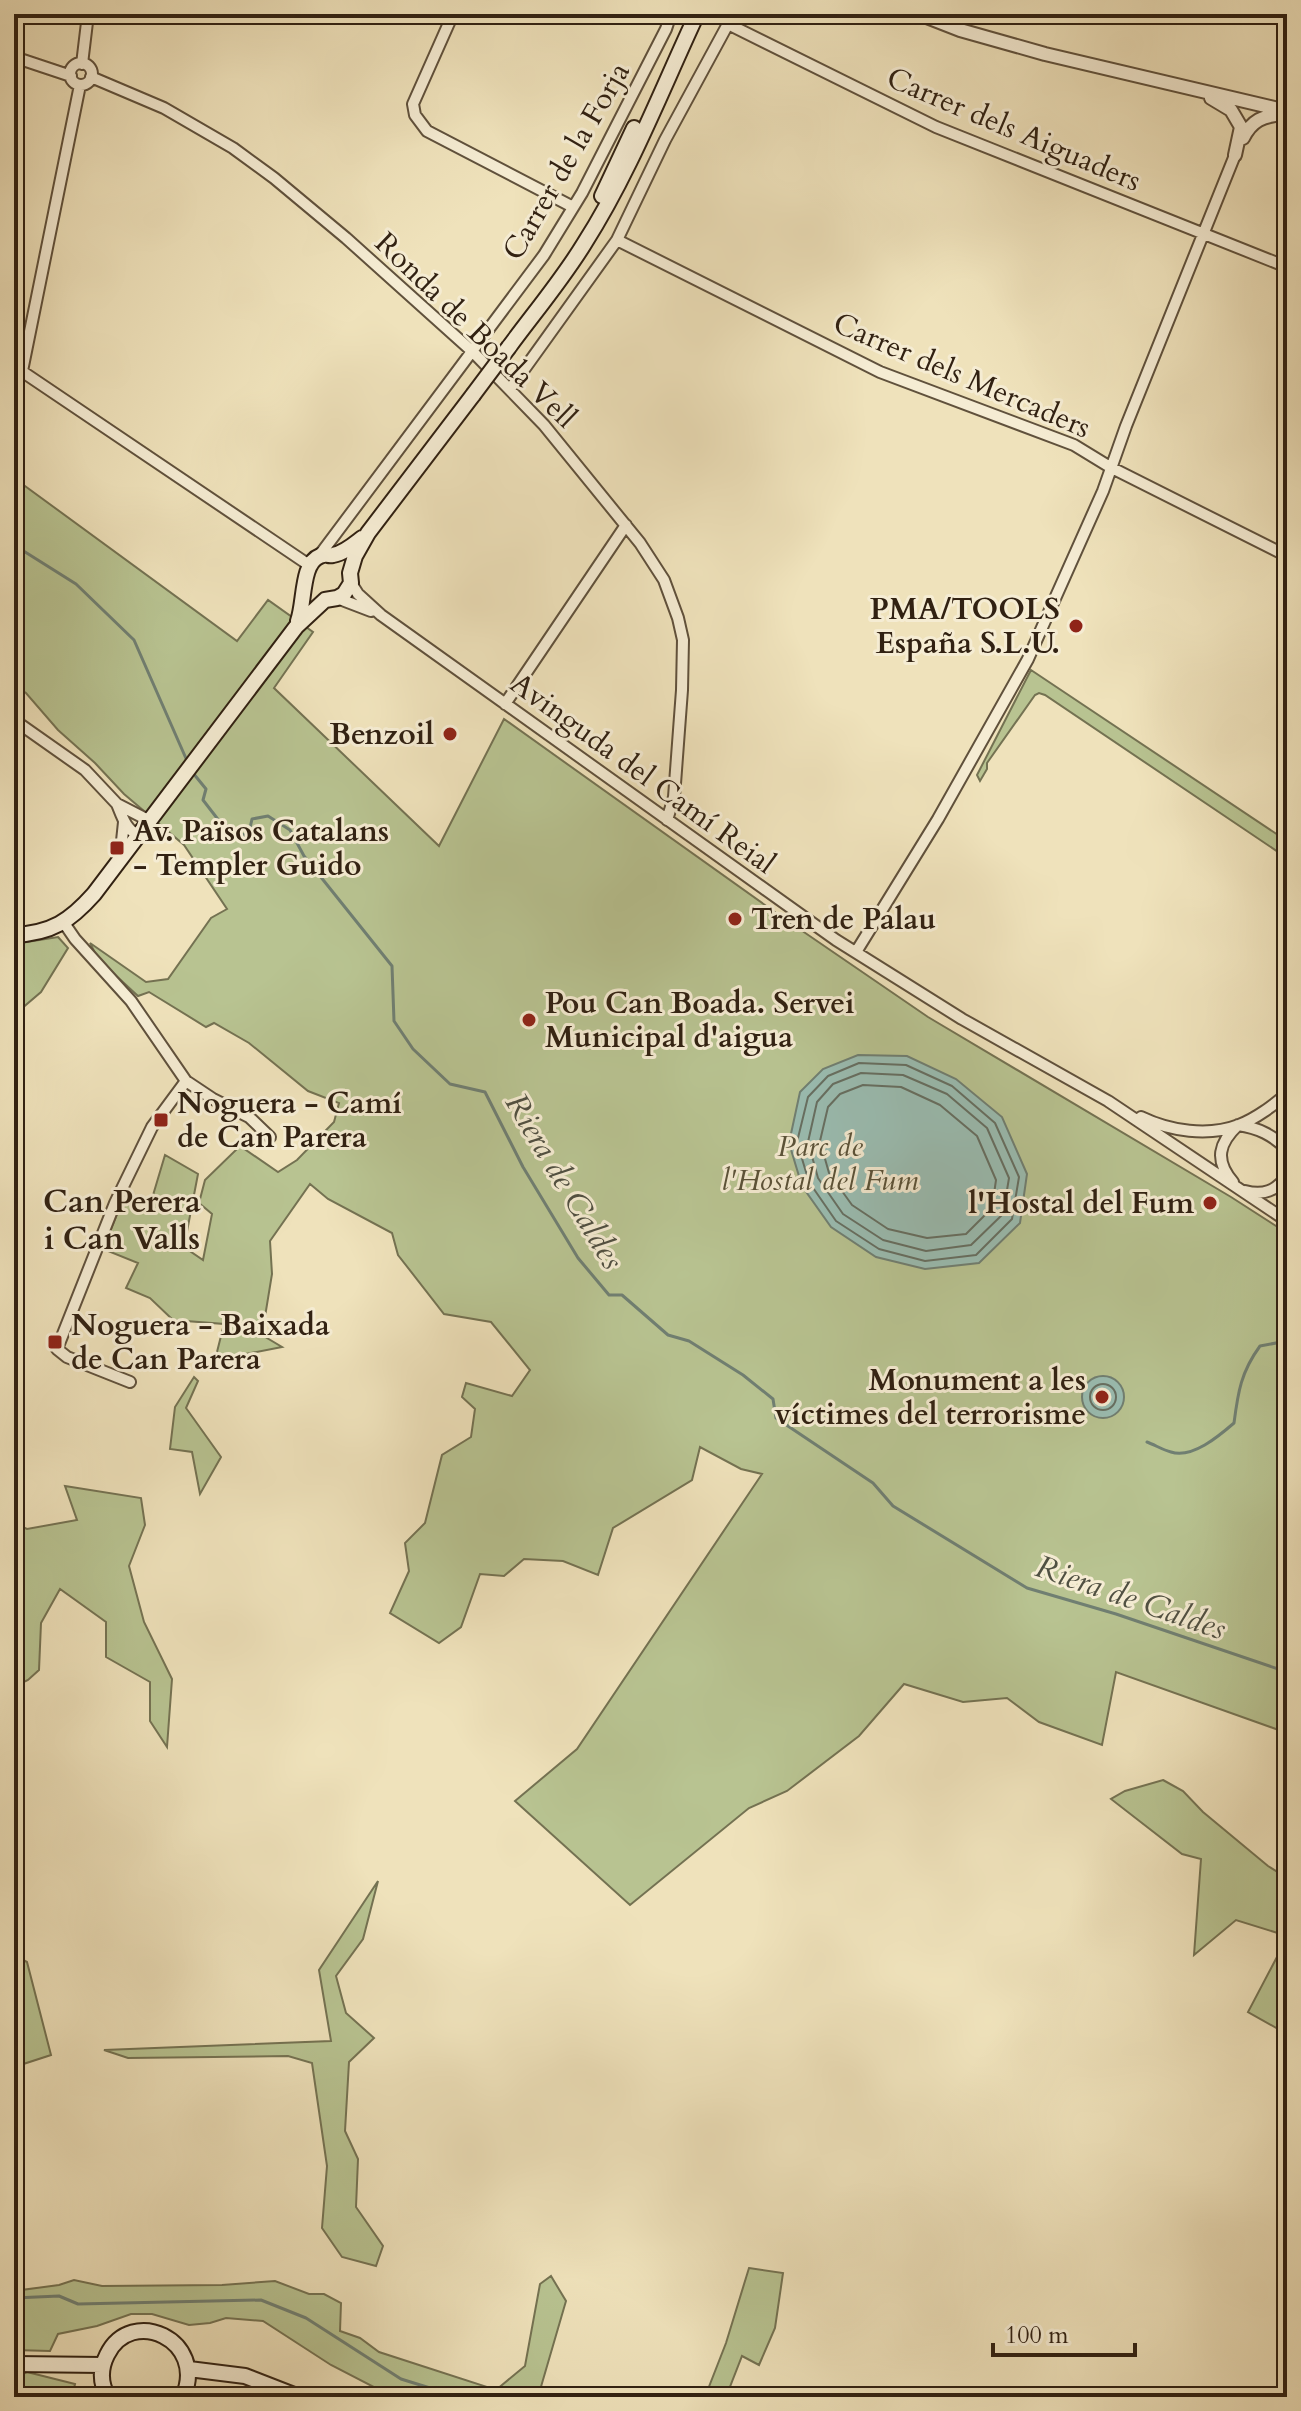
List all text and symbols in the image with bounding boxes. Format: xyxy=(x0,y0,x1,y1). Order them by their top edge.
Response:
street label: Carrer de la Forja xyxy=(493,55,640,268)
street label: Carrer dels Aiguaders xyxy=(880,57,1147,202)
street label: Ronda de Boada Vell xyxy=(366,223,586,438)
street label: Carrer dels Mercaders xyxy=(827,303,1097,448)
place label: PMA/TOOLS España S.L.U. xyxy=(870,589,1060,664)
marker: PMA/TOOLS España S.L.U. xyxy=(1067,617,1085,635)
street label: Avinguda del Camí Reial xyxy=(502,663,784,884)
place label: Benzoil xyxy=(329,714,434,755)
marker: Benzoil xyxy=(441,725,459,743)
place label: Av. Països Catalans - Templer Guido xyxy=(133,811,389,886)
marker: Av. Països Catalans - Templer Guido xyxy=(108,839,126,857)
place label: Tren de Palau xyxy=(751,899,936,940)
marker: Tren de Palau xyxy=(726,910,744,928)
place label: Pou Can Boada. Servei Municipal d'aigua xyxy=(545,983,855,1058)
marker: Pou Can Boada. Servei Municipal d'aigua xyxy=(520,1011,538,1029)
place label: Noguera - Camí de Can Parera xyxy=(177,1083,402,1158)
water label: Riera de Caldes xyxy=(494,1085,634,1278)
marker: Noguera - Camí de Can Parera xyxy=(152,1111,170,1129)
park label: Parc de l'Hostal del Fum xyxy=(721,1126,919,1201)
district label: Can Perera i Can Valls xyxy=(43,1180,201,1261)
place label: l'Hostal del Fum xyxy=(968,1183,1194,1224)
marker: l'Hostal del Fum xyxy=(1201,1194,1219,1212)
place label: Noguera - Baixada de Can Parera xyxy=(71,1305,330,1380)
marker: Noguera - Baixada de Can Parera xyxy=(46,1333,64,1351)
place label: Monument a les víctimes del terrorisme xyxy=(775,1360,1086,1435)
marker: Monument a les víctimes del terrorisme xyxy=(1093,1388,1111,1406)
water label: Riera de Caldes xyxy=(1030,1545,1232,1651)
scale bar xyxy=(993,2307,1135,2357)
text: 100 m xyxy=(1005,2319,1069,2352)

